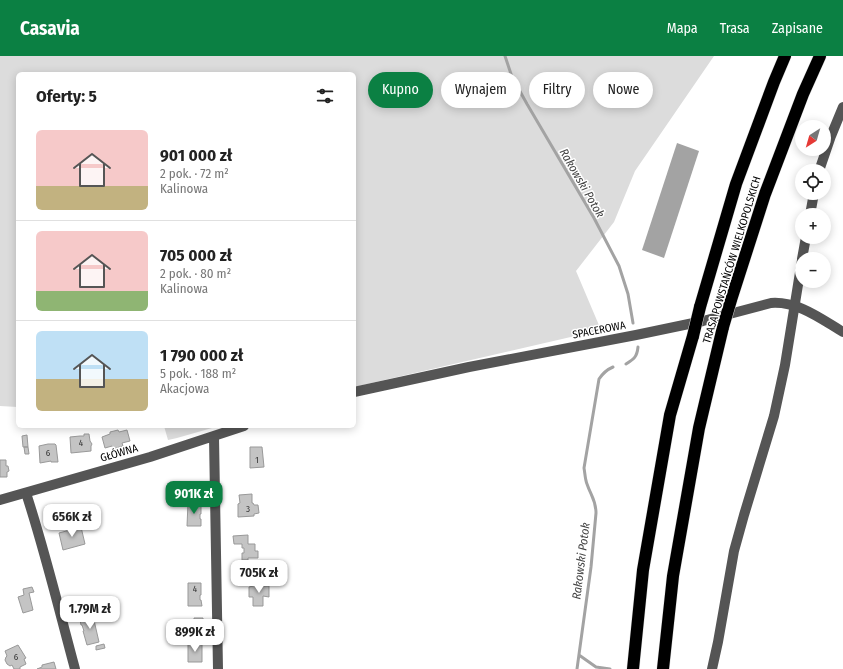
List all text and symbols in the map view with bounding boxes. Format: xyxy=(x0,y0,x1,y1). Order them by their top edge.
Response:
text: Casavia xyxy=(20,17,80,40)
text: Mapa xyxy=(667,20,698,37)
text: Trasa xyxy=(720,20,750,37)
text: Zapisane xyxy=(772,20,823,37)
chip: Kupno xyxy=(368,72,433,108)
chip: Wynajem xyxy=(441,72,521,108)
chip: Filtry xyxy=(529,72,585,108)
chip: Nowe xyxy=(593,72,653,108)
icon: filters xyxy=(314,85,336,107)
text: Oferty: 5 xyxy=(36,86,97,107)
north arrow xyxy=(795,120,831,156)
map controls xyxy=(795,120,831,288)
text: 901 000 zł xyxy=(160,145,232,166)
icon: home xyxy=(68,146,116,194)
water label: Rakowski Potok xyxy=(557,146,607,220)
button: locate xyxy=(795,164,831,200)
text: 2 pok. · 72 m² xyxy=(160,166,229,181)
street label: TRASA POWSTAŃCÓW WIELKOPOLSKICH xyxy=(699,174,764,345)
text: Kalinowa xyxy=(160,181,208,196)
button: + xyxy=(795,208,831,244)
text: 705 000 zł xyxy=(160,245,232,266)
icon: home xyxy=(68,247,116,295)
button: − xyxy=(795,252,831,288)
text: 2 pok. · 80 m² xyxy=(160,266,231,281)
text: Kalinowa xyxy=(160,281,208,296)
street label: SPACEROWA xyxy=(571,318,627,342)
text: 1 790 000 zł xyxy=(160,345,243,366)
icon: home xyxy=(68,347,116,395)
text: 5 pok. · 188 m² xyxy=(160,366,236,381)
text: Akacjowa xyxy=(160,381,209,396)
house number: 4 xyxy=(79,438,84,448)
street label: GŁÓWNA xyxy=(98,440,140,465)
house number: 6 xyxy=(46,448,51,458)
house number: 1 xyxy=(255,455,259,465)
pin: 901K zł xyxy=(157,481,231,515)
text: 901K zł xyxy=(175,486,213,501)
pin: 656K zł xyxy=(35,504,109,538)
house number: 3 xyxy=(246,504,250,514)
text: 656K zł xyxy=(52,509,92,524)
water label: Rakowski Potok xyxy=(569,522,593,600)
pin: 705K zł xyxy=(222,560,296,594)
text: 705K zł xyxy=(240,565,278,580)
house number: 4 xyxy=(193,584,198,594)
pin: 1.79M zł xyxy=(49,596,131,630)
text: 1.79M zł xyxy=(69,601,111,616)
pin: 899K zł xyxy=(158,619,232,653)
text: 899K zł xyxy=(175,624,215,639)
house number: 6 xyxy=(14,652,19,662)

